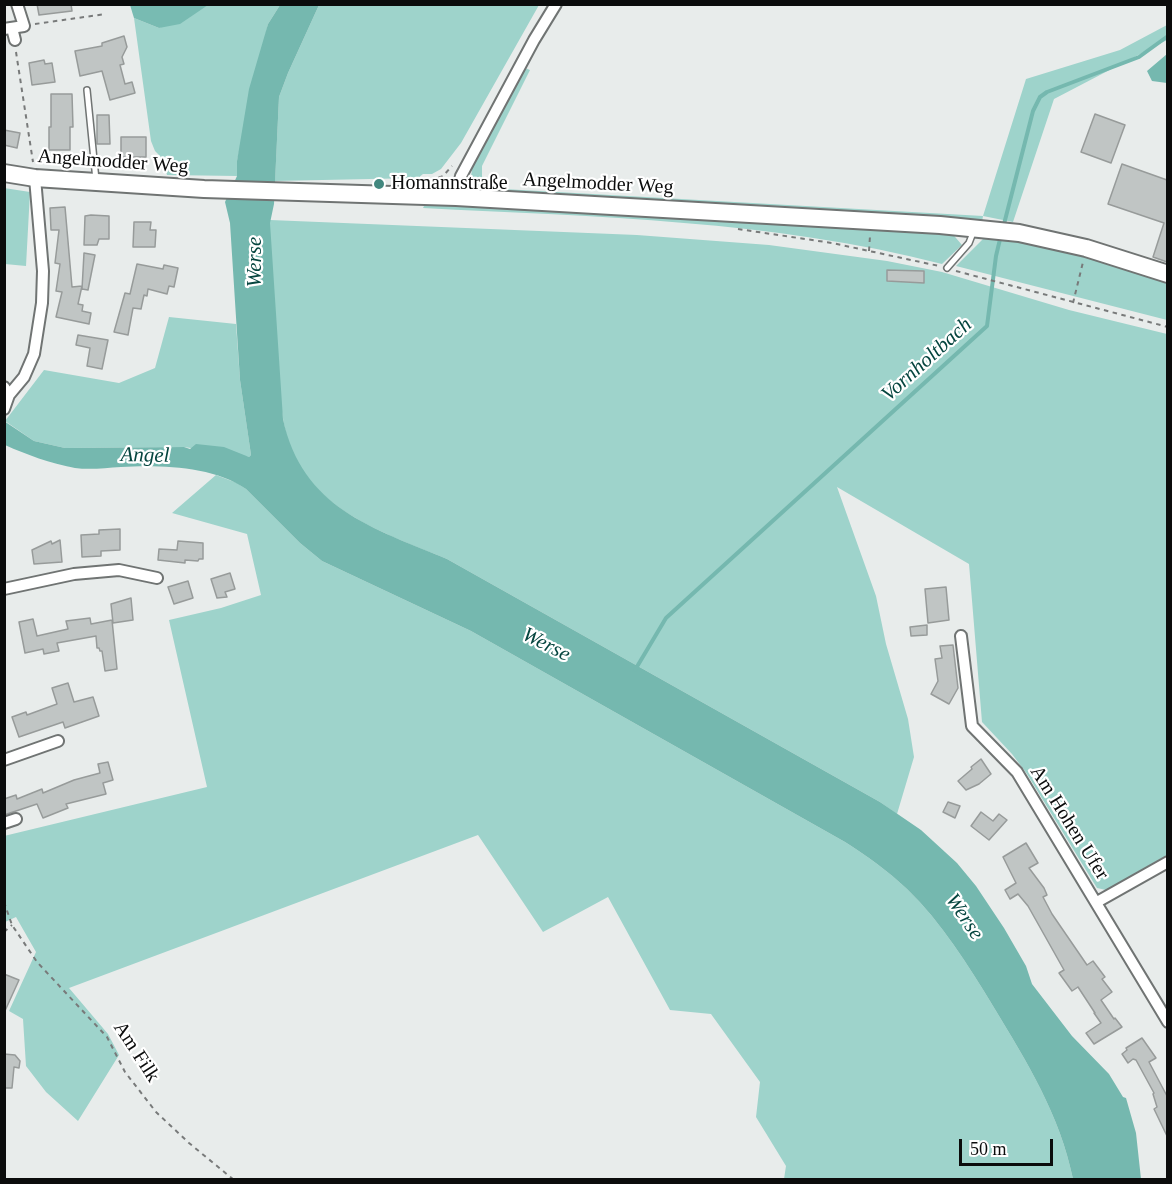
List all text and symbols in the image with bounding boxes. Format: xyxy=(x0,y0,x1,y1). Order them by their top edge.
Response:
street label: Angelmodder Weg xyxy=(37,145,189,179)
street label: Angelmodder Weg xyxy=(522,168,674,200)
place label: Homannstraße xyxy=(391,172,508,196)
marker: Homannstraße xyxy=(372,177,386,191)
water label: Werse xyxy=(242,237,268,287)
water label: Vornholtbach xyxy=(877,313,977,407)
water label: Angel xyxy=(120,443,170,469)
water label: Werse xyxy=(518,622,574,668)
street label: Am Hohen Ufer xyxy=(1024,762,1114,884)
water label: Werse xyxy=(939,889,989,945)
street label: Am Filk xyxy=(108,1017,164,1087)
scale bar xyxy=(962,1127,1056,1165)
text: 50 m xyxy=(970,1139,1007,1159)

